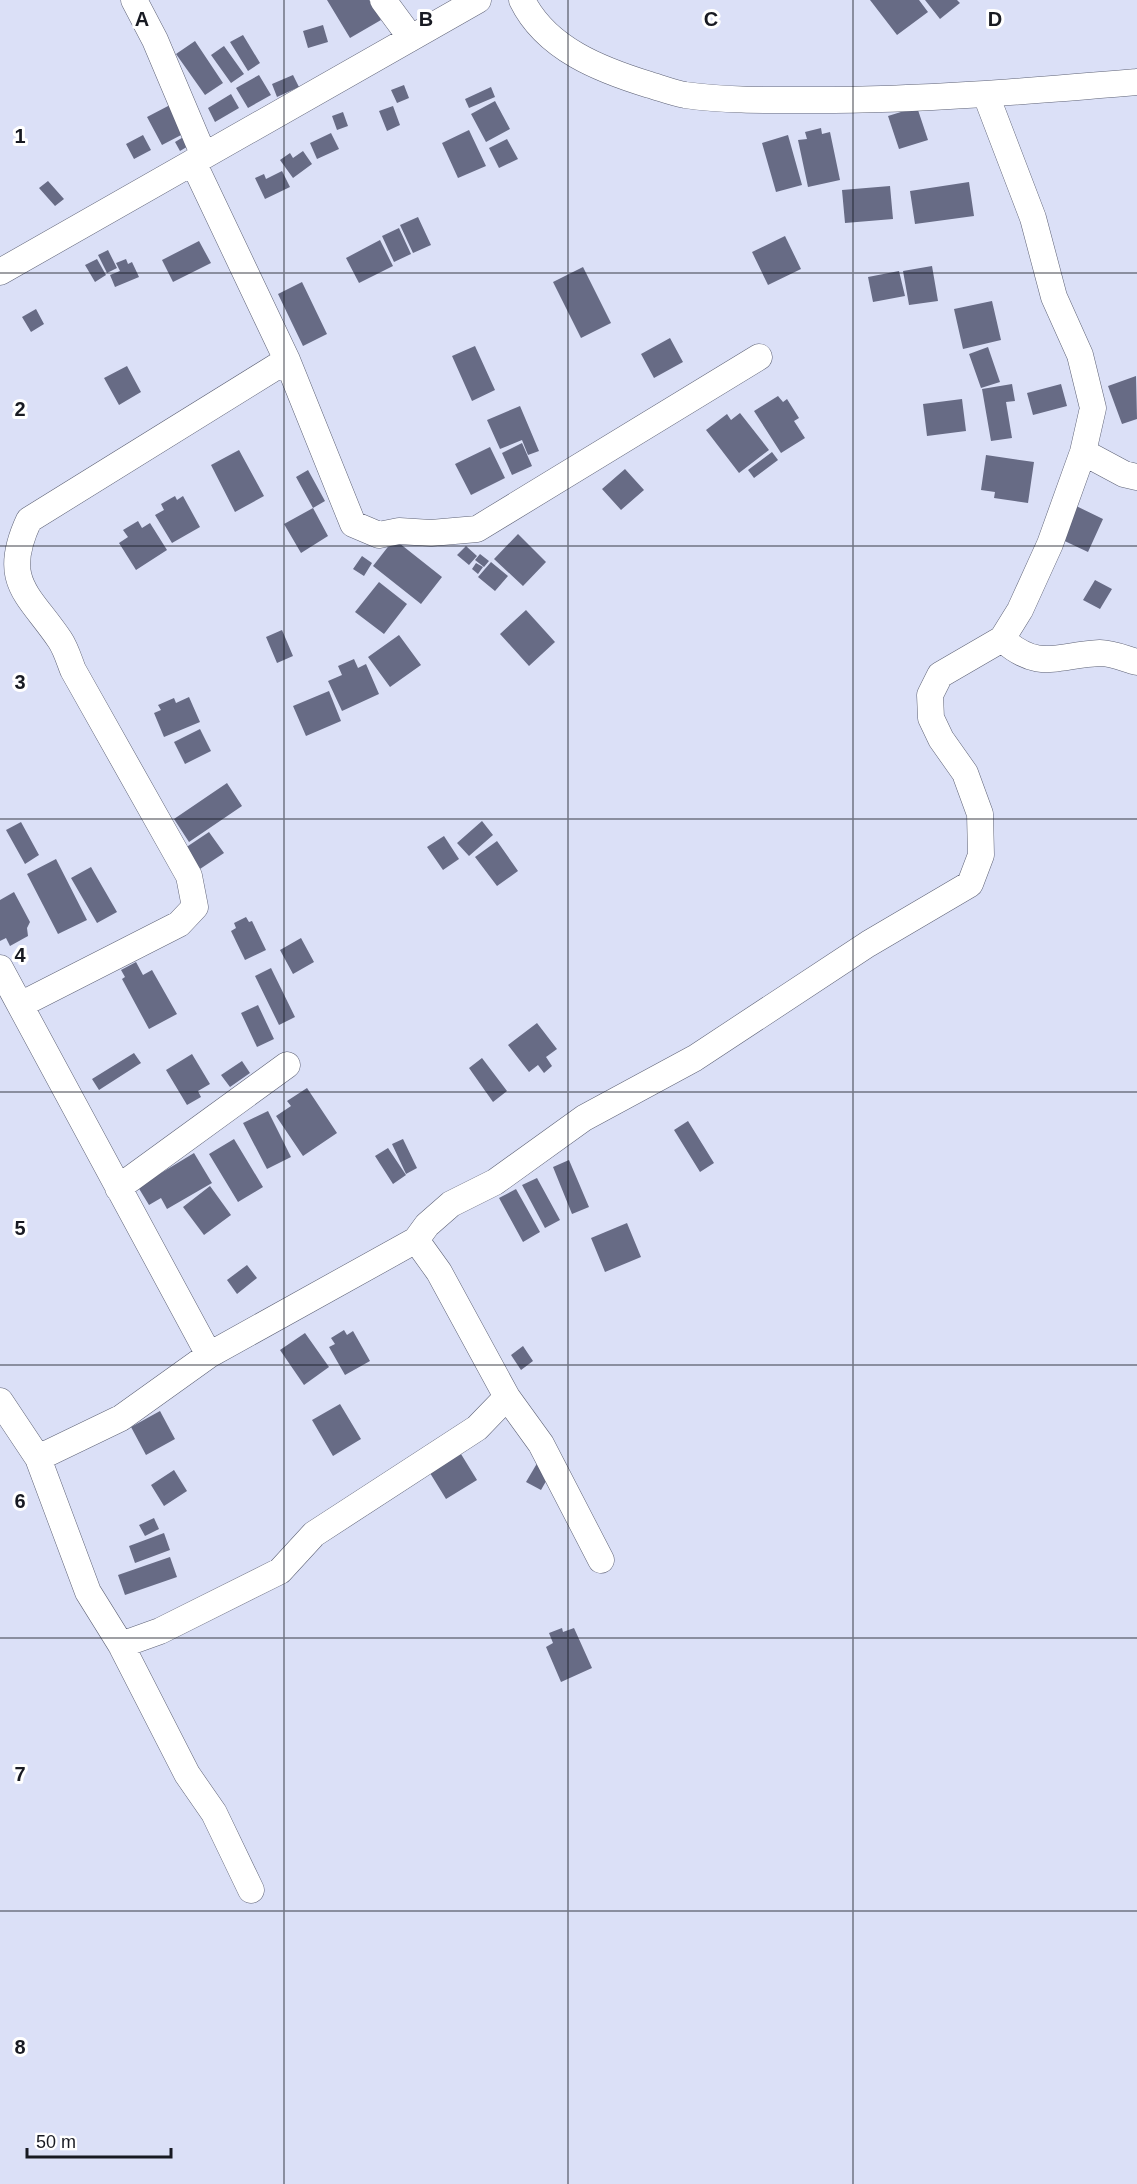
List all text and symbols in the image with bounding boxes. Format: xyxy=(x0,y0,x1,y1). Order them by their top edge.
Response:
text: A xyxy=(135,8,149,30)
text: B xyxy=(419,8,433,30)
text: C xyxy=(704,8,718,30)
text: D xyxy=(988,8,1002,30)
text: 1 xyxy=(14,125,26,147)
text: 2 xyxy=(14,398,26,420)
text: 3 xyxy=(14,671,26,693)
text: 4 xyxy=(14,944,26,966)
text: 5 xyxy=(14,1217,26,1239)
text: 6 xyxy=(14,1490,26,1512)
text: 7 xyxy=(14,1763,26,1785)
text: 8 xyxy=(14,2036,26,2058)
scale bar xyxy=(27,2121,171,2159)
text: 50 m xyxy=(36,2132,76,2152)

